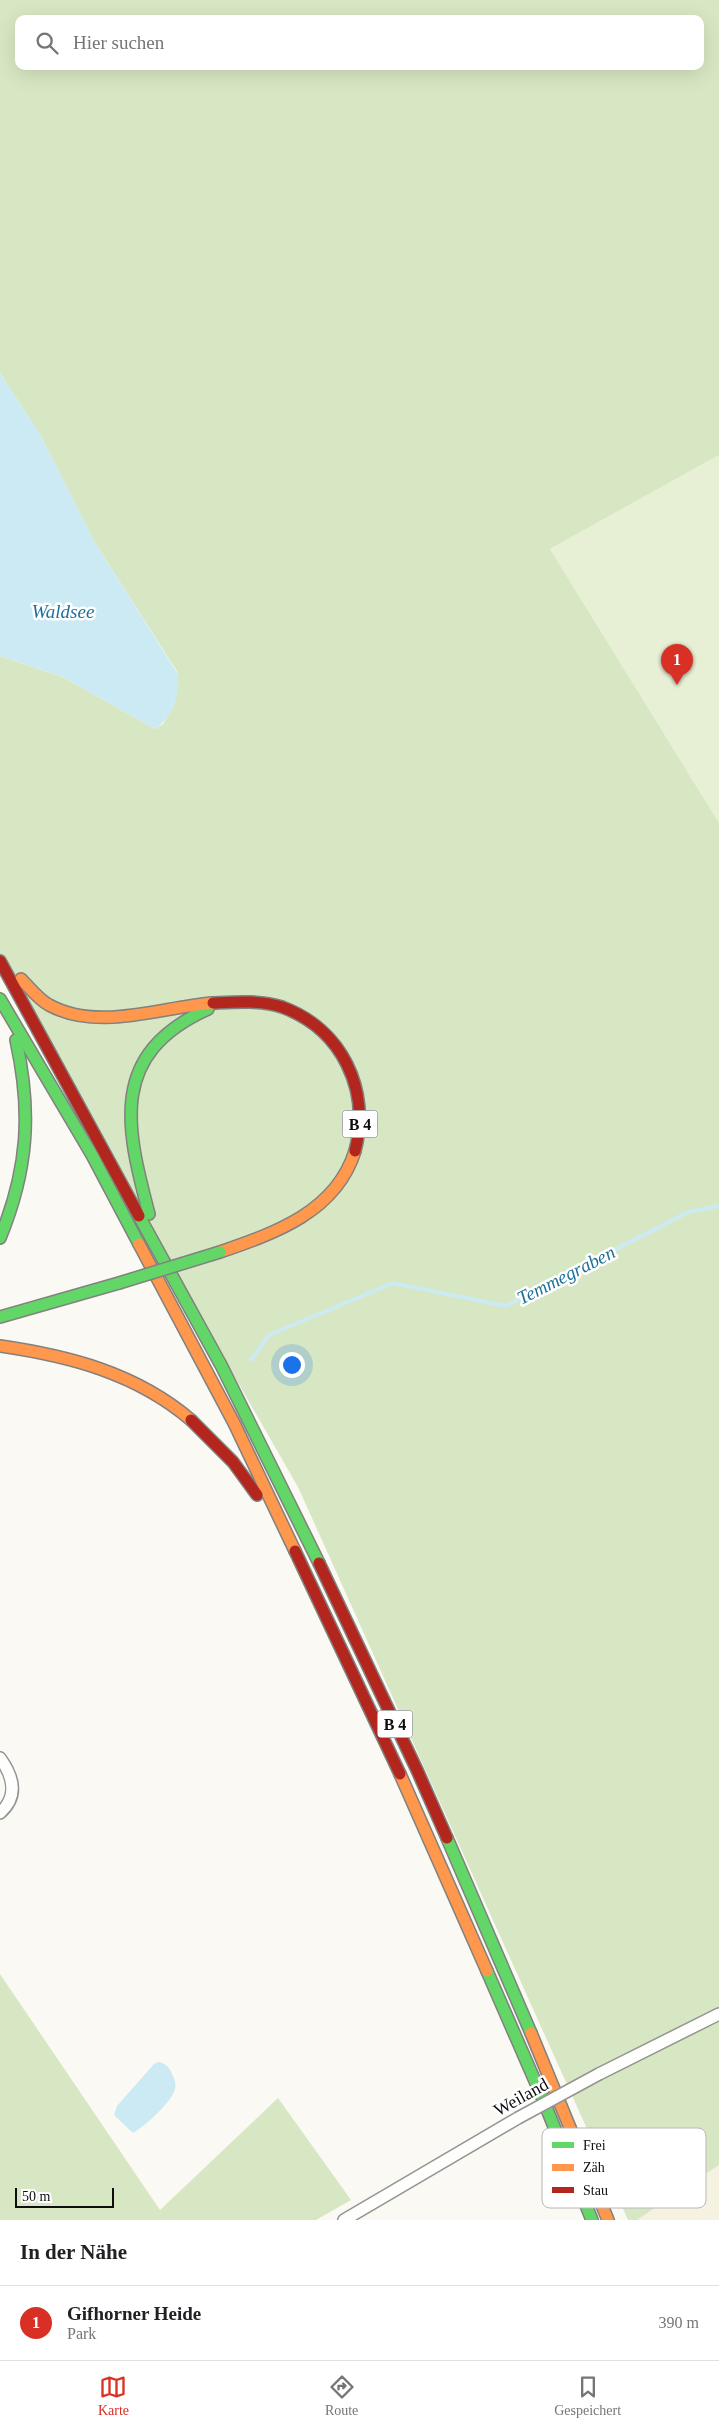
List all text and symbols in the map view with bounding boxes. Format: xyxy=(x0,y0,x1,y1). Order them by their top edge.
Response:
search box xyxy=(15,15,704,70)
icon: search xyxy=(33,29,61,57)
text: Hier suchen xyxy=(73,32,164,53)
water label: Waldsee xyxy=(32,601,94,622)
pin: 1 xyxy=(661,644,693,685)
road number: B 4 xyxy=(342,1110,378,1138)
water label: Temmegraben xyxy=(514,1241,618,1309)
your location xyxy=(279,1352,305,1378)
road number: B 4 xyxy=(378,1710,412,1738)
street label: Weiland xyxy=(490,2074,552,2120)
legend xyxy=(542,2128,706,2208)
text: Frei xyxy=(583,2138,606,2153)
text: Zäh xyxy=(583,2160,605,2175)
text: Stau xyxy=(583,2183,608,2198)
scale bar xyxy=(15,2185,114,2208)
text: 50 m xyxy=(22,2189,50,2204)
text: In der Nähe xyxy=(20,2240,127,2264)
text: Gifhorner Heide xyxy=(67,2303,201,2324)
text: 1 xyxy=(32,2314,40,2331)
text: 390 m xyxy=(659,2314,699,2331)
text: Park xyxy=(67,2325,96,2342)
tab: Karte xyxy=(98,2373,129,2419)
tab: Route xyxy=(325,2373,358,2419)
tab: Gespeichert xyxy=(554,2373,621,2419)

